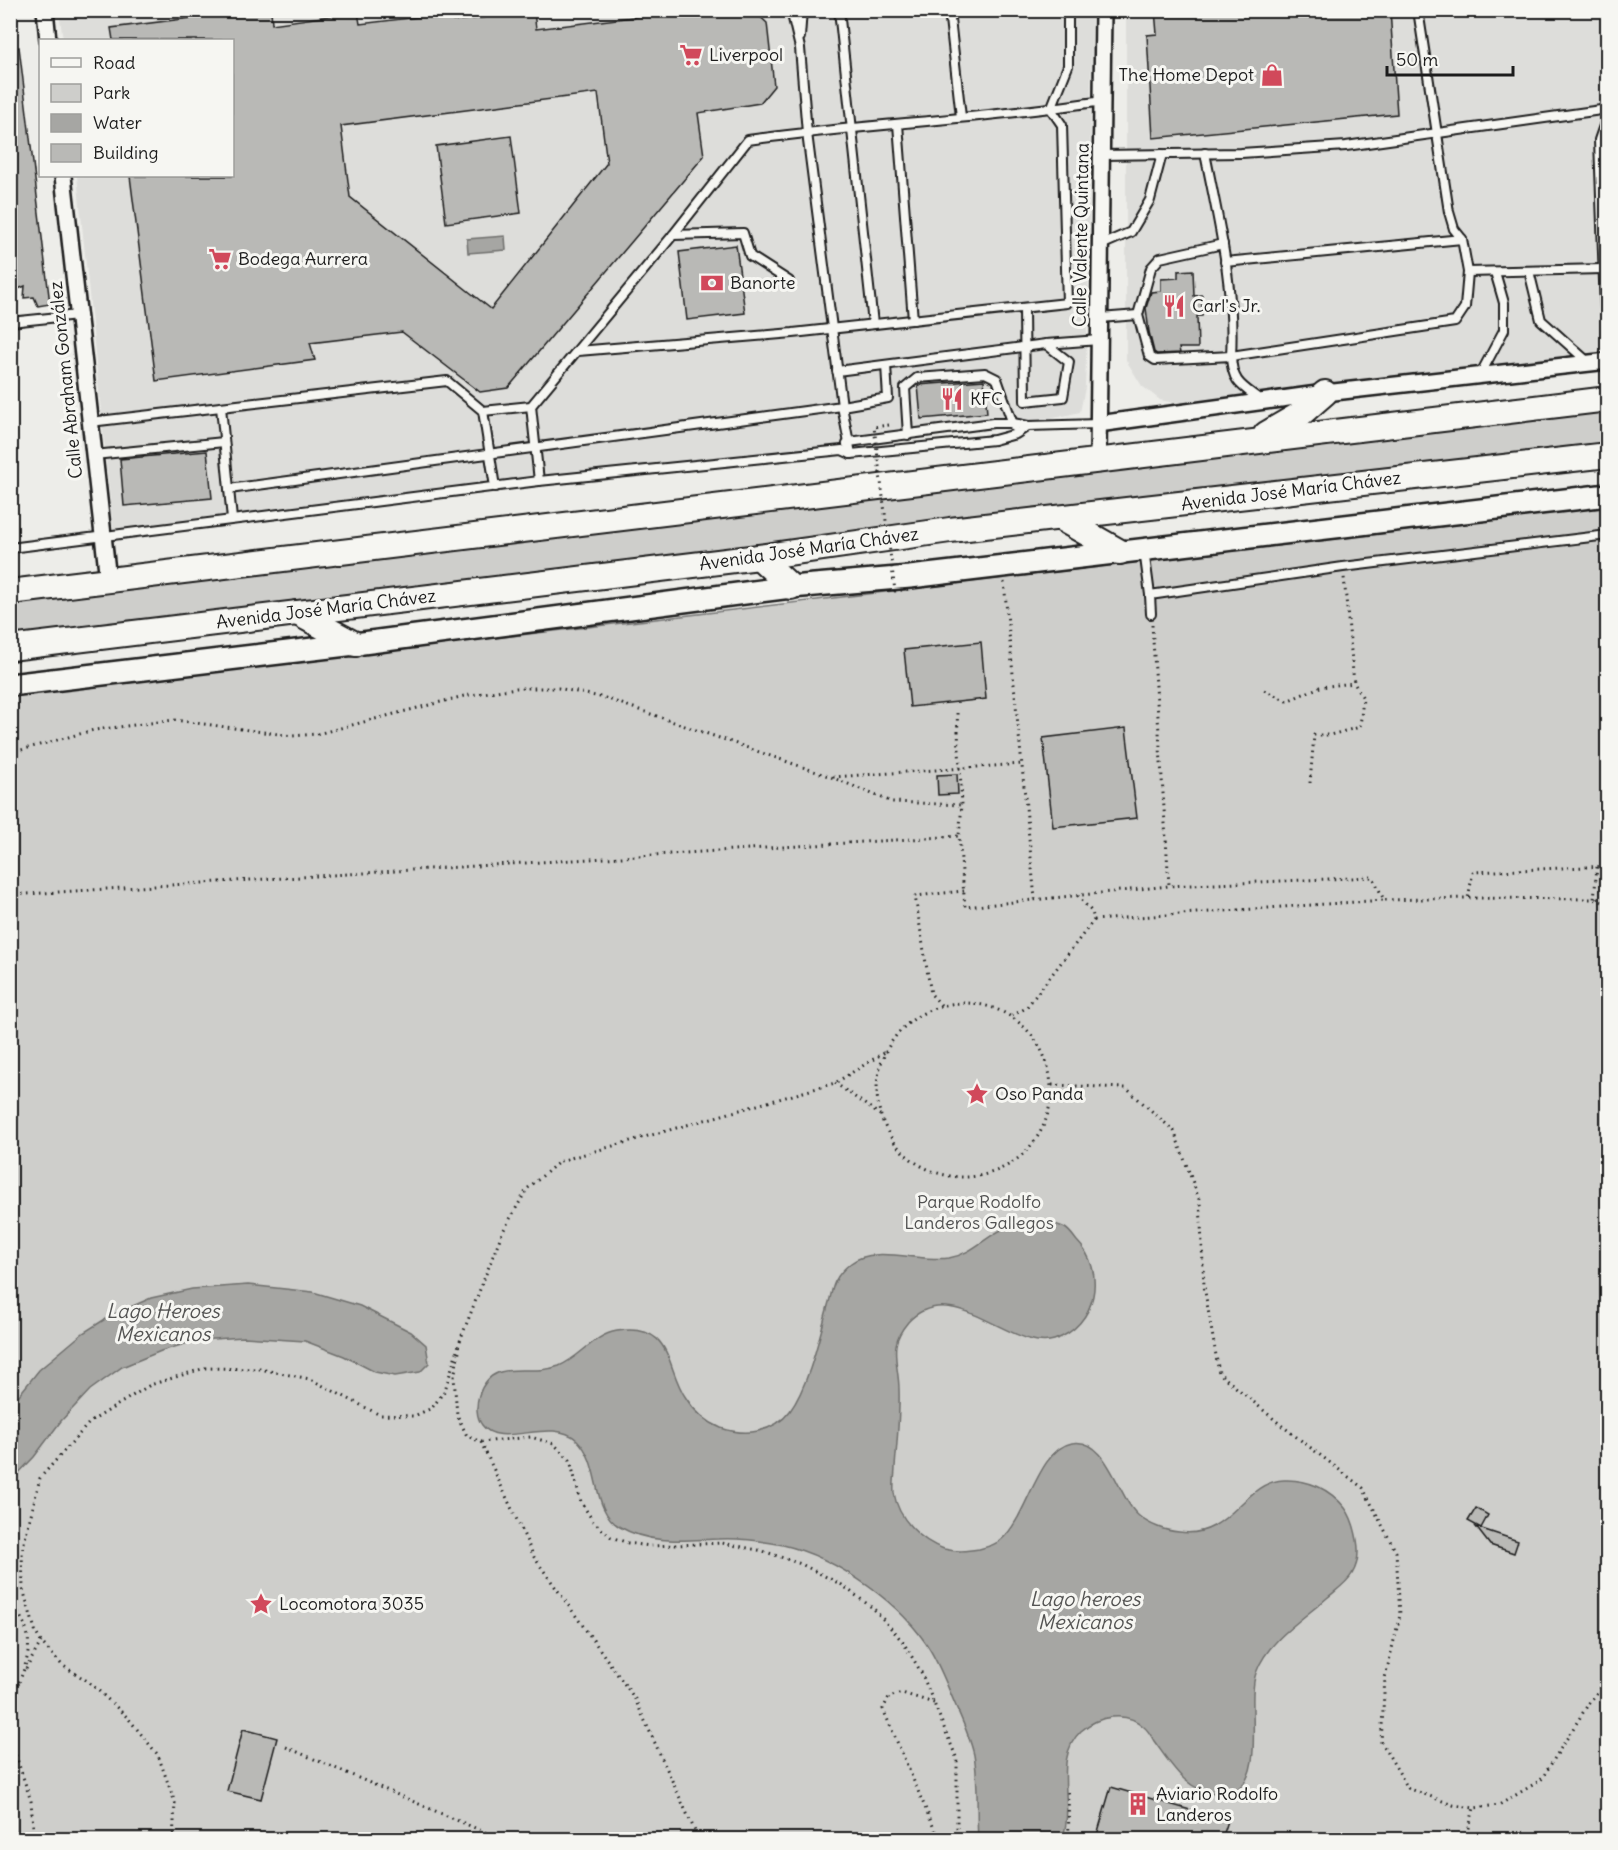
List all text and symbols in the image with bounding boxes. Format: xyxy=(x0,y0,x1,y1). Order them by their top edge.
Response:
legend xyxy=(39,39,234,177)
scale bar xyxy=(1387,39,1513,77)
supermarket icon: Liverpool xyxy=(678,42,704,68)
place label: Liverpool xyxy=(709,43,783,66)
text: 50 m xyxy=(1396,48,1438,71)
text: Road xyxy=(93,51,136,74)
shop icon: The Home Depot xyxy=(1259,62,1285,88)
place label: The Home Depot xyxy=(1119,63,1254,86)
text: Park xyxy=(93,81,130,104)
text: Water xyxy=(93,111,143,134)
text: Building xyxy=(93,141,158,164)
street label: Calle Valente Quintana xyxy=(1067,143,1094,327)
supermarket icon: Bodega Aurrera xyxy=(207,246,233,272)
place label: Bodega Aurrera xyxy=(238,247,368,270)
bank icon: Banorte xyxy=(699,270,725,296)
place label: Banorte xyxy=(730,271,796,294)
street label: Calle Abraham González xyxy=(44,280,87,480)
restaurant icon: Carl's Jr. xyxy=(1161,293,1187,319)
place label: Carl's Jr. xyxy=(1192,294,1260,317)
restaurant icon: KFC xyxy=(939,386,965,412)
place label: KFC xyxy=(970,387,1003,410)
street label: Avenida José María Chávez xyxy=(1180,466,1402,515)
street label: Avenida José María Chávez xyxy=(698,522,920,575)
street label: Avenida José María Chávez xyxy=(215,584,437,633)
place icon: Oso Panda xyxy=(964,1081,990,1107)
place label: Oso Panda xyxy=(995,1082,1083,1105)
park label: Parque Rodolfo Landeros Gallegos xyxy=(904,1190,1054,1234)
water label: Lago Heroes Mexicanos xyxy=(106,1298,222,1346)
water label: Lago heroes Mexicanos xyxy=(1030,1586,1142,1634)
place icon: Locomotora 3035 xyxy=(248,1591,274,1617)
place label: Locomotora 3035 xyxy=(279,1592,424,1615)
place label: Aviario Rodolfo Landeros xyxy=(1156,1782,1278,1826)
building icon: Aviario Rodolfo Landeros xyxy=(1125,1791,1151,1817)

